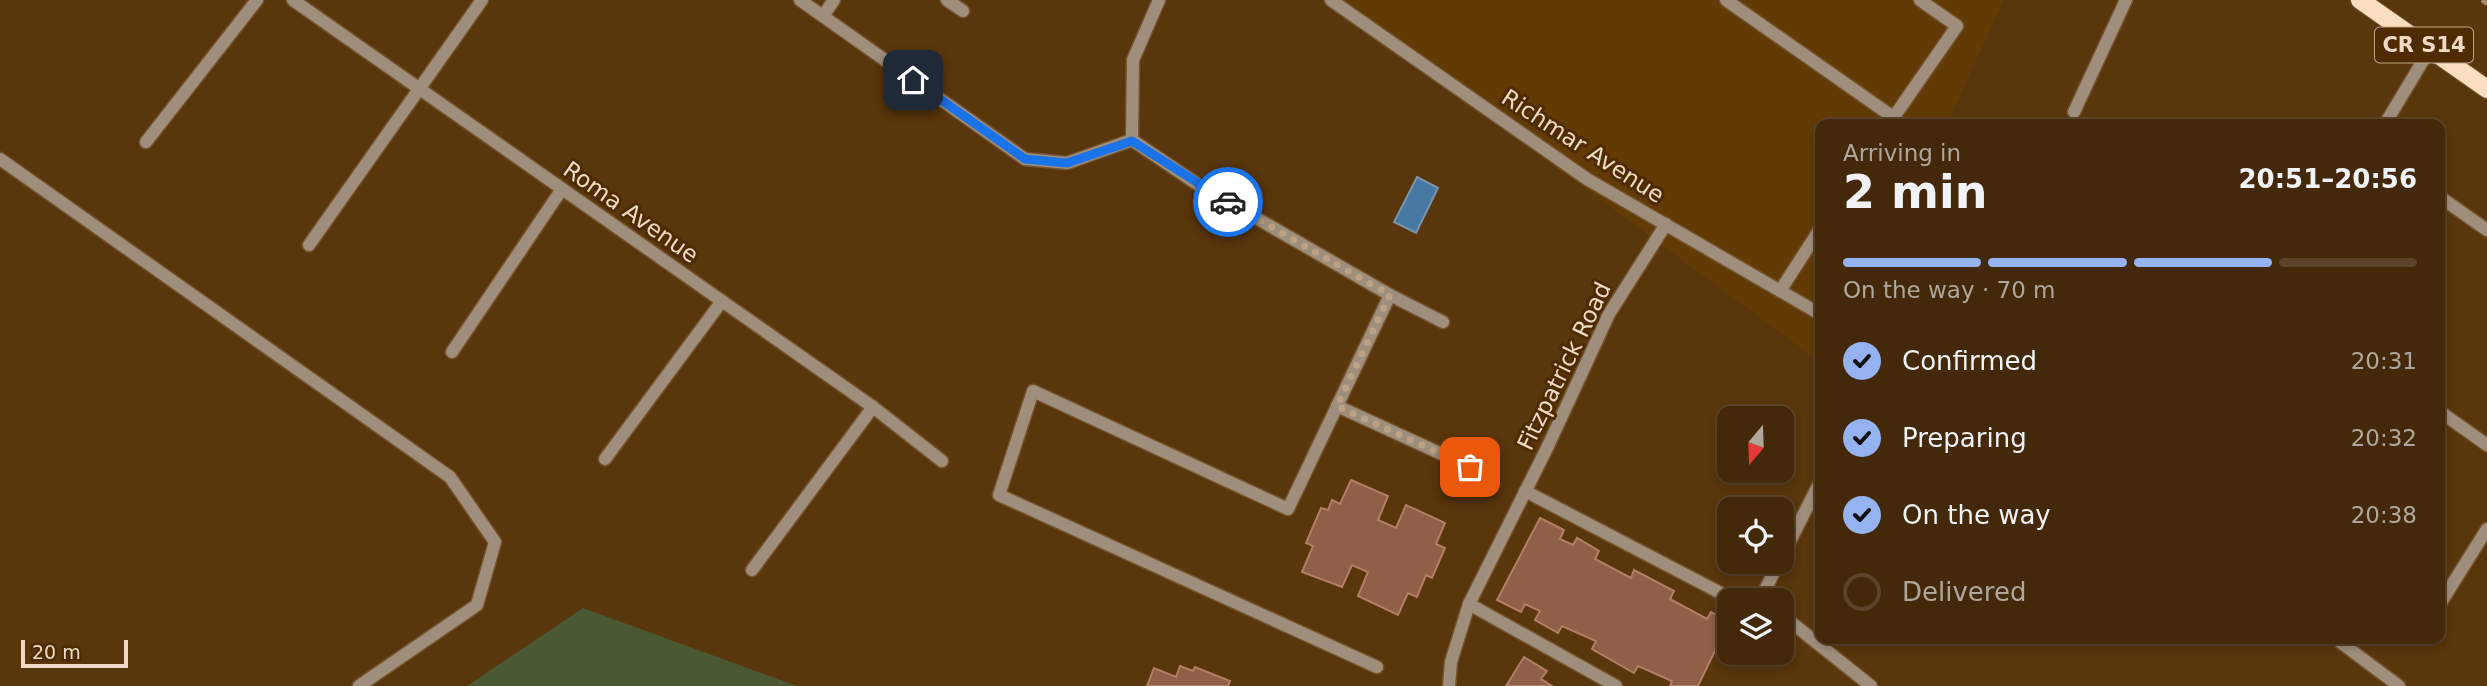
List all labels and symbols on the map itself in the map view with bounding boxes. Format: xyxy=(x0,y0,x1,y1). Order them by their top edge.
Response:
road number: CR S14 xyxy=(2375,28,2473,62)
pin xyxy=(883,50,943,110)
street label: Richmar Avenue xyxy=(1497,84,1669,208)
street label: Roma Avenue xyxy=(559,156,703,268)
courier xyxy=(1193,167,1263,237)
street label: Fitzpatrick Road xyxy=(1512,278,1616,454)
north arrow xyxy=(1717,406,1794,483)
pin xyxy=(1440,437,1500,497)
scale bar xyxy=(21,637,128,669)

